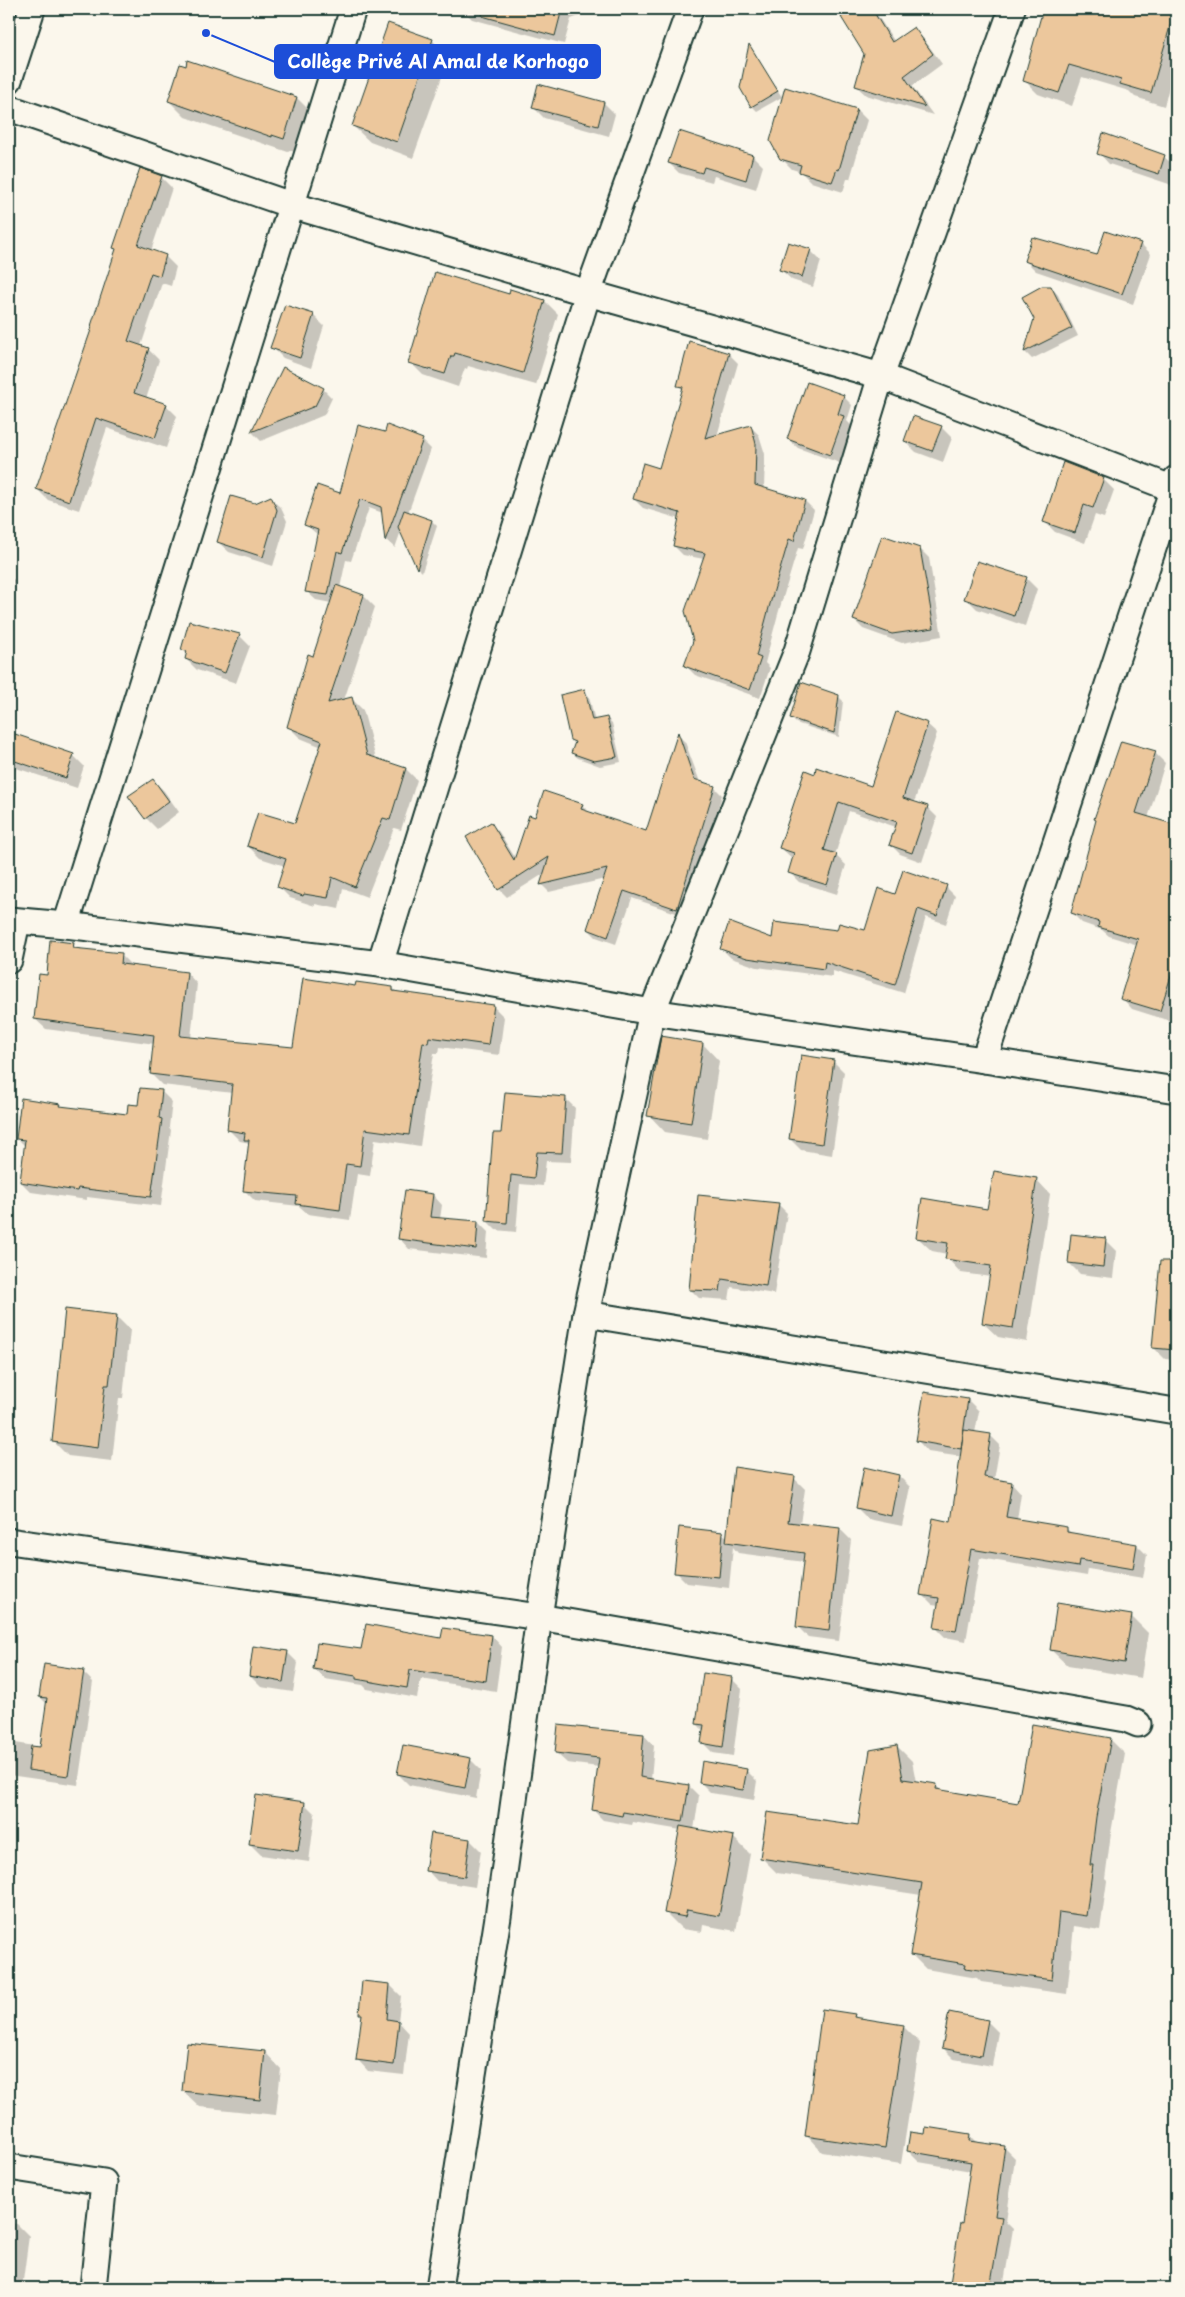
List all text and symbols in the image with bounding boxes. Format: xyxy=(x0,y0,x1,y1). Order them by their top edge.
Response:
callout: Collège Privé Al Amal de Korhogo xyxy=(275,45,600,78)
text: Collège Privé Al Amal de Korhogo xyxy=(287,47,589,74)

